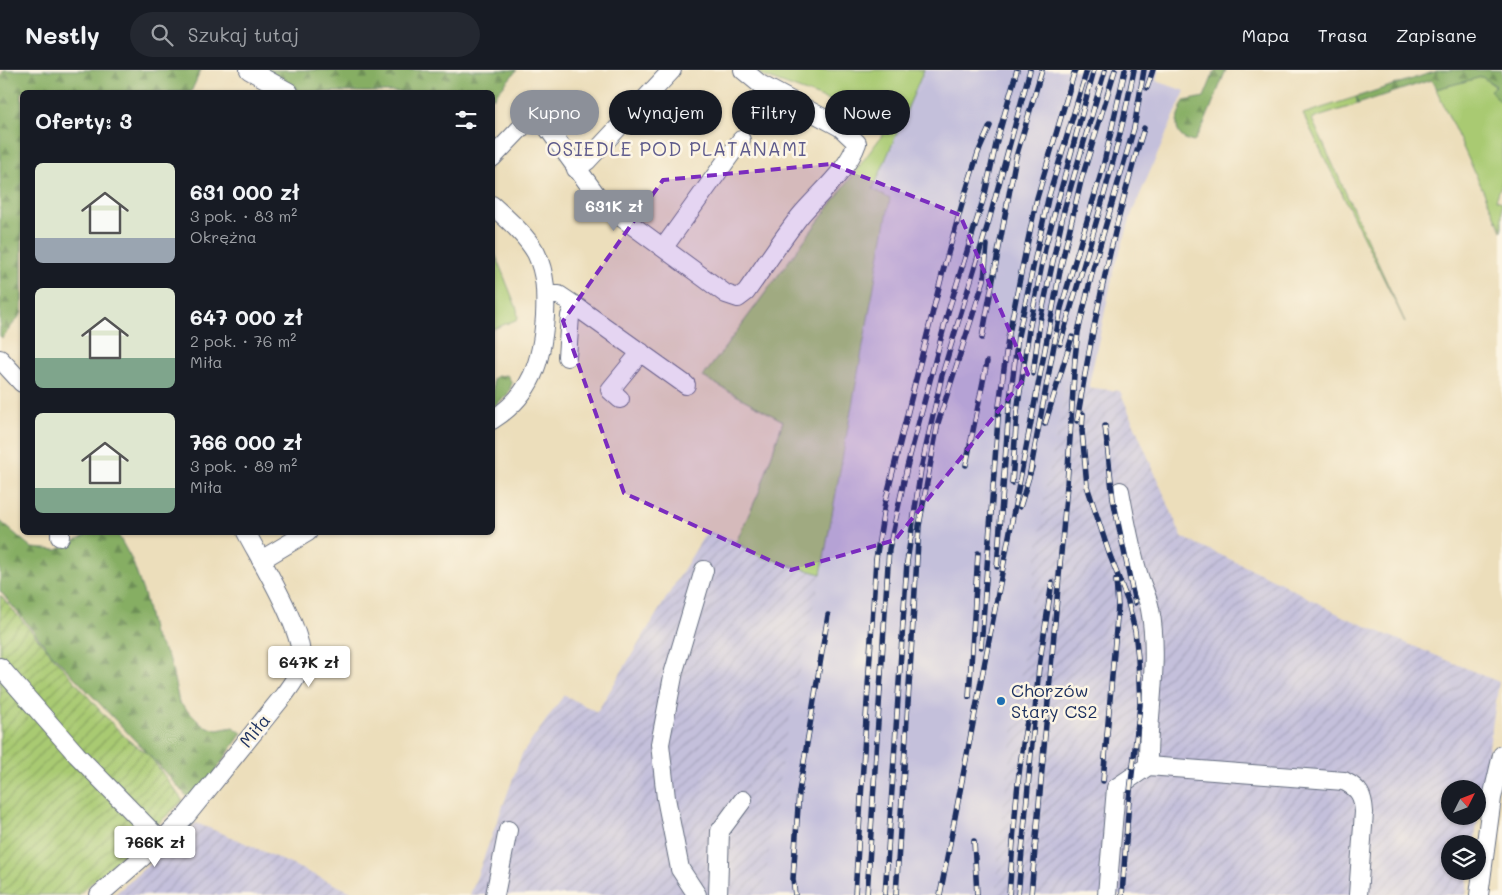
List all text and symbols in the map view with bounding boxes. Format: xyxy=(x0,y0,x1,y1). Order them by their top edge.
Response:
search box xyxy=(130,12,480,57)
text: Nestly xyxy=(25,19,100,50)
icon: search xyxy=(148,21,176,49)
text: Szukaj tutaj xyxy=(188,22,299,47)
text: Mapa xyxy=(1242,23,1290,47)
text: Trasa xyxy=(1318,23,1368,47)
text: Zapisane xyxy=(1396,23,1477,47)
chip: Kupno xyxy=(510,90,599,135)
chip: Wynajem xyxy=(609,90,722,135)
chip: Filtry xyxy=(732,90,815,135)
chip: Nowe xyxy=(825,90,910,135)
icon: filters xyxy=(452,106,480,134)
text: Oferty: 3 xyxy=(35,107,132,134)
district label: OSIEDLE POD PLATANAMI xyxy=(547,136,807,161)
text: 631 000 zł xyxy=(190,178,300,205)
icon: home xyxy=(75,183,135,243)
pin: 631K zł xyxy=(568,190,660,232)
text: 631K zł xyxy=(585,195,643,216)
text: 3 pok. · 83 m² xyxy=(190,205,297,226)
text: Okrężna xyxy=(190,226,257,247)
text: 647 000 zł xyxy=(190,303,303,330)
icon: home xyxy=(75,308,135,368)
text: 2 pok. · 76 m² xyxy=(190,330,296,351)
text: Miła xyxy=(190,351,223,372)
text: 766 000 zł xyxy=(190,428,302,455)
icon: home xyxy=(75,433,135,493)
text: 3 pok. · 89 m² xyxy=(190,455,297,476)
text: Miła xyxy=(190,476,223,497)
pin: 647K zł xyxy=(263,646,355,688)
text: 647K zł xyxy=(279,651,339,672)
place label: Chorzów Stary CS2 xyxy=(1011,678,1097,723)
marker: Chorzów Stary CS2 xyxy=(995,695,1007,707)
street label: Miła xyxy=(233,709,275,752)
north arrow xyxy=(1441,780,1486,825)
map controls xyxy=(1441,780,1486,880)
pin: 766K zł xyxy=(109,826,201,868)
text: 766K zł xyxy=(125,831,185,852)
button: layers xyxy=(1441,835,1486,880)

